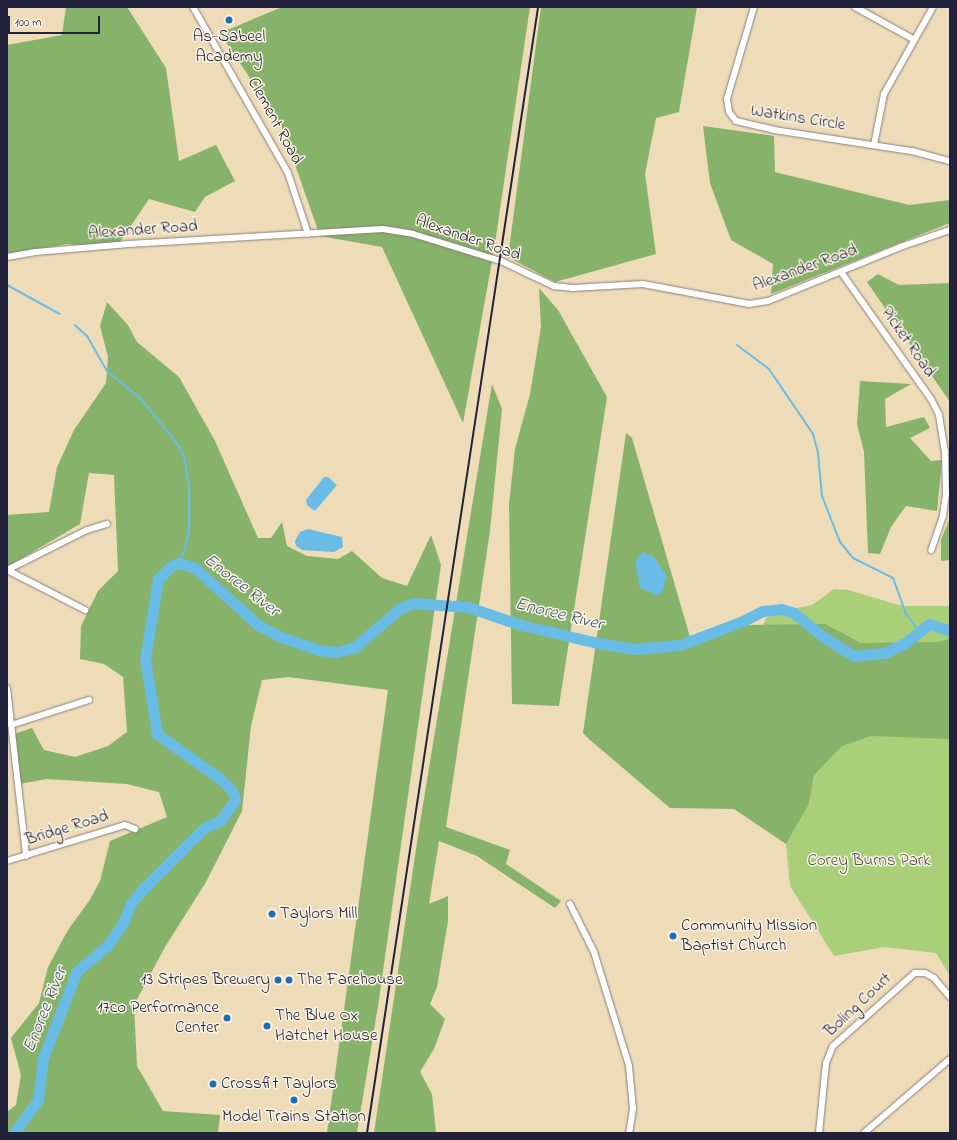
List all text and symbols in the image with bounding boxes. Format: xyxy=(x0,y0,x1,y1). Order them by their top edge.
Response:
scale bar xyxy=(10,8,102,34)
text: 100 m xyxy=(15,14,42,32)
marker: As-Sabeel Academy xyxy=(224,15,234,25)
place label: As-Sabeel Academy xyxy=(193,27,265,67)
street label: Clement Road xyxy=(243,74,307,168)
street label: Watkins Circle xyxy=(749,100,847,136)
street label: Alexander Road xyxy=(413,210,523,266)
street label: Alexander Road xyxy=(88,216,198,244)
street label: Alexander Road xyxy=(750,240,860,296)
street label: Picket Road xyxy=(876,303,940,381)
water label: Enoree River xyxy=(199,550,283,622)
water label: Enoree River xyxy=(513,594,605,636)
street label: Bridge Road xyxy=(23,806,111,850)
park label: Corey Burns Park xyxy=(807,851,931,871)
place label: Taylors Mill xyxy=(280,904,357,924)
marker: Taylors Mill xyxy=(267,909,277,919)
place label: Community Mission Baptist Church xyxy=(681,916,817,956)
marker: Community Mission Baptist Church xyxy=(668,931,678,941)
water label: Enoree River xyxy=(19,964,73,1056)
street label: Boling Court xyxy=(820,969,896,1041)
place label: 13 Stripes Brewery xyxy=(141,970,270,990)
place label: The Farehouse xyxy=(297,970,403,990)
marker: 13 Stripes Brewery xyxy=(273,975,283,985)
marker: The Farehouse xyxy=(284,975,294,985)
place label: 17co Performance Center xyxy=(97,998,219,1038)
place label: The Blue Ox Hatchet House xyxy=(275,1006,378,1046)
marker: 17co Performance Center xyxy=(222,1013,232,1023)
marker: The Blue Ox Hatchet House xyxy=(262,1021,272,1031)
place label: Crossfit Taylors xyxy=(221,1074,337,1094)
marker: Crossfit Taylors xyxy=(208,1079,218,1089)
marker: Model Trains Station xyxy=(289,1095,299,1105)
place label: Model Trains Station xyxy=(222,1107,366,1127)

